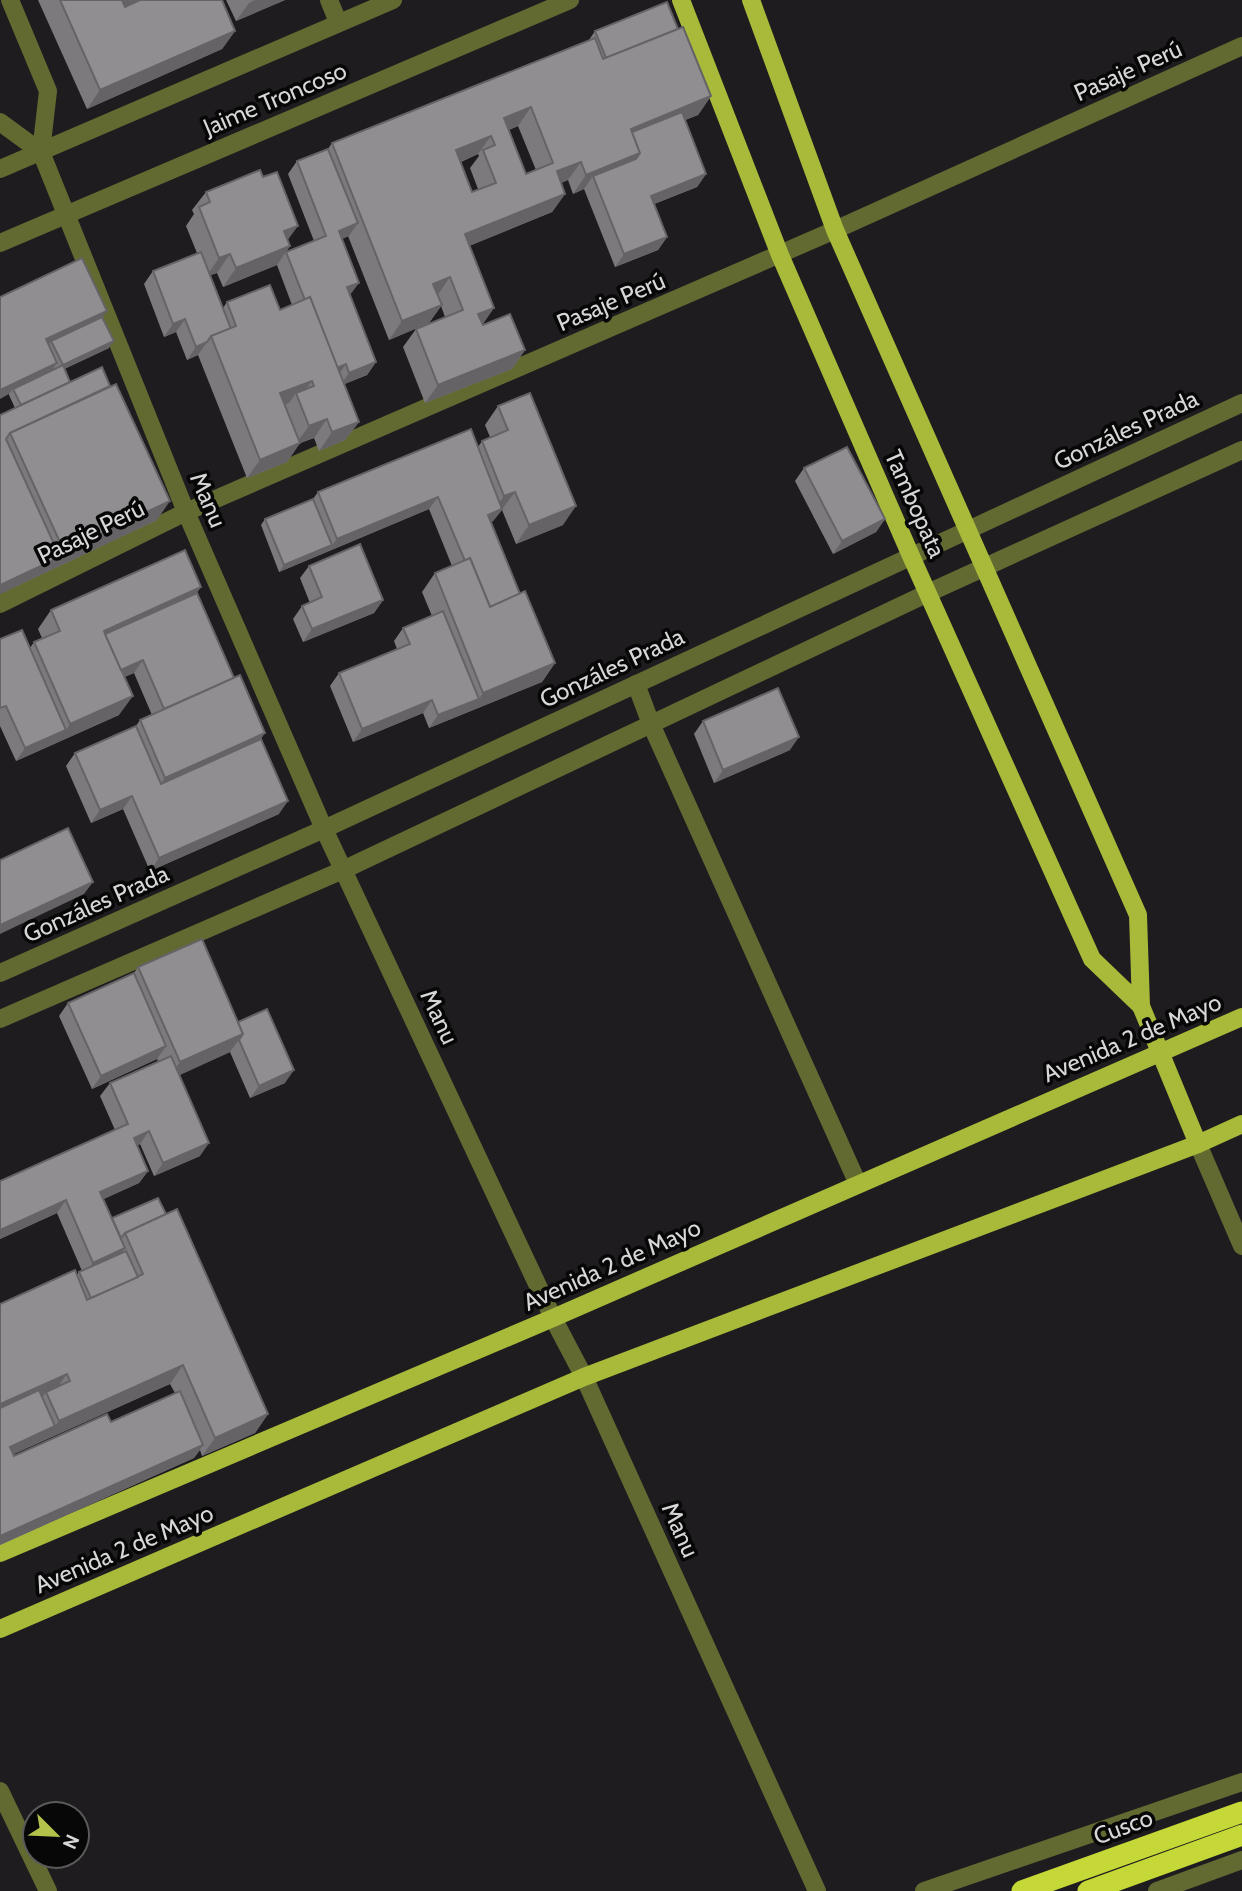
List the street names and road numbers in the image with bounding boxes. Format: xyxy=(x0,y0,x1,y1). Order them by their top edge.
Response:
street label: Pasaje Perú xyxy=(1069,34,1186,107)
street label: Jaime Troncoso xyxy=(198,55,351,142)
street label: Pasaje Perú xyxy=(552,266,669,337)
street label: Gonzáles Prada xyxy=(1049,383,1203,476)
street label: Tambopata xyxy=(879,446,952,563)
street label: Manu xyxy=(184,468,233,532)
street label: Pasaje Perú xyxy=(33,493,149,570)
street label: Gonzáles Prada xyxy=(535,621,689,714)
street label: Gonzáles Prada xyxy=(19,858,173,949)
street label: Manu xyxy=(414,985,465,1049)
street label: Avenida 2 de Mayo xyxy=(1038,987,1225,1088)
street label: Avenida 2 de Mayo xyxy=(519,1212,705,1317)
street label: Avenida 2 de Mayo xyxy=(30,1498,217,1599)
street label: Manu xyxy=(656,1498,705,1562)
street label: Cusco xyxy=(1089,1802,1156,1851)

